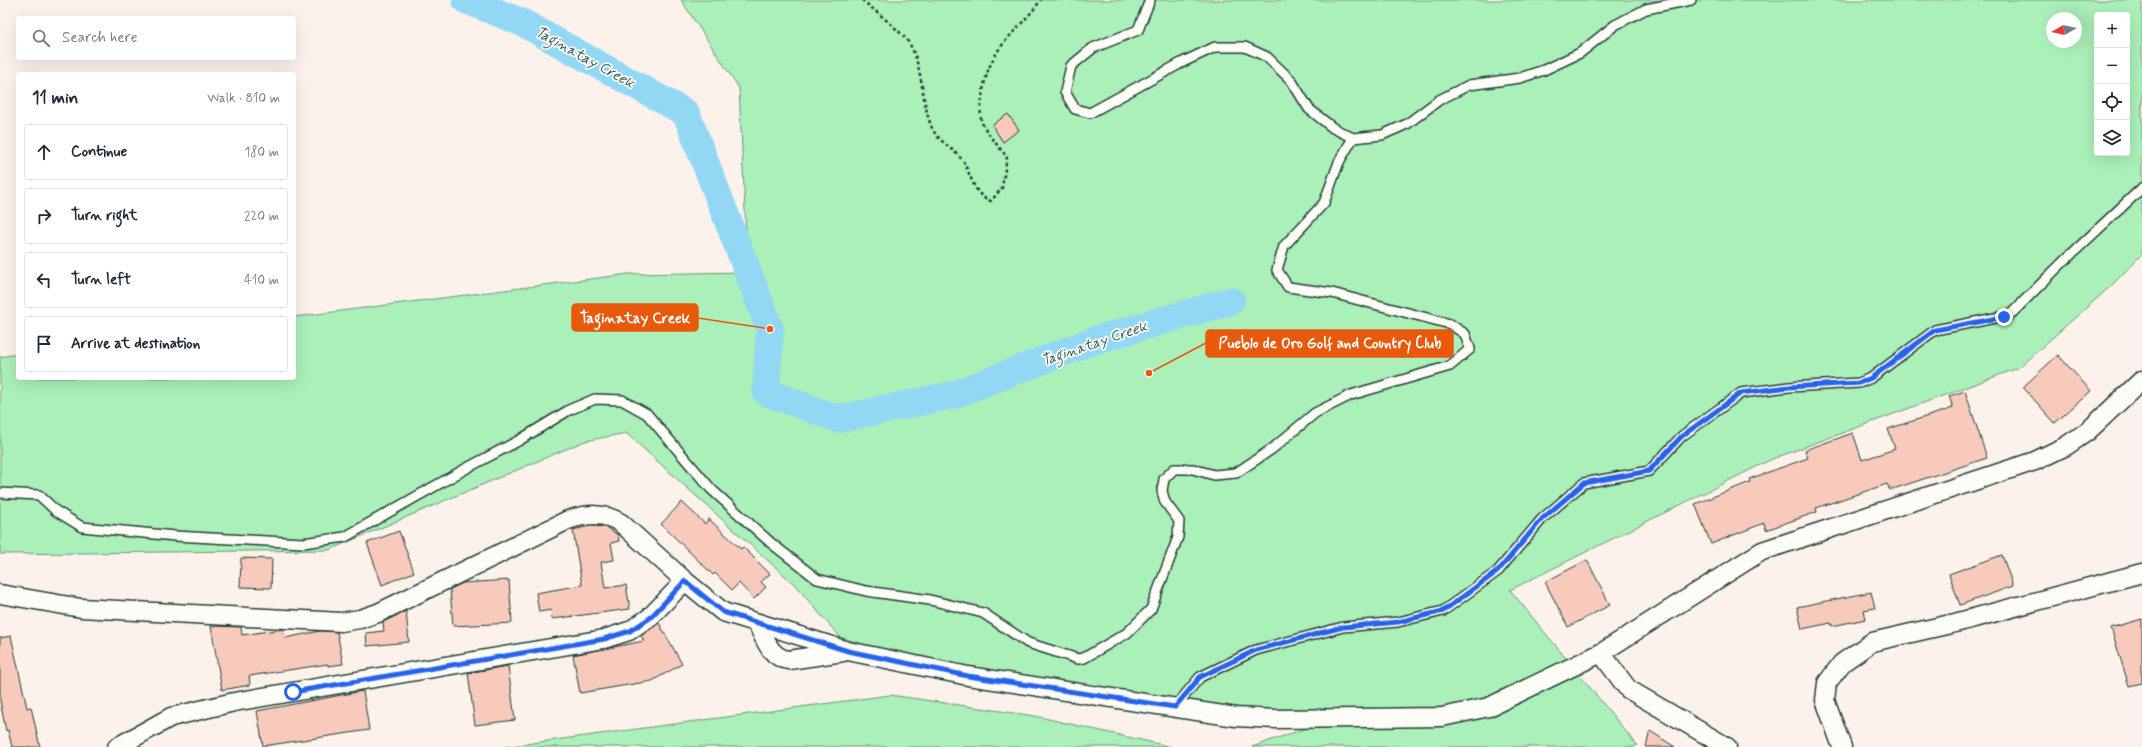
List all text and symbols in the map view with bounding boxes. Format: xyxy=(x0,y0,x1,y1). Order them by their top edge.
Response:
north arrow xyxy=(2046,12,2082,48)
map controls xyxy=(2094,12,2130,156)
button: + xyxy=(2094,12,2130,48)
search box xyxy=(16,16,296,60)
water label: Taginatay Creek xyxy=(530,22,638,95)
icon: search xyxy=(30,27,52,49)
text: Search here xyxy=(62,28,138,48)
button: − xyxy=(2094,48,2130,84)
button: locate xyxy=(2094,84,2130,120)
text: 11 min xyxy=(32,87,78,109)
text: Walk · 810 m xyxy=(207,90,280,107)
button: layers xyxy=(2094,120,2130,156)
icon: ahead xyxy=(33,141,55,163)
text: Continue xyxy=(71,142,127,162)
text: 180 m xyxy=(244,144,279,161)
icon: right xyxy=(33,205,55,227)
text: Turn right xyxy=(71,206,138,226)
text: 220 m xyxy=(244,208,279,225)
icon: left xyxy=(33,269,55,291)
text: Turn left xyxy=(71,270,131,290)
text: 410 m xyxy=(244,272,279,289)
callout: Taginatay Creek xyxy=(572,304,698,331)
route end xyxy=(1995,308,2013,326)
text: Taginatay Creek xyxy=(580,309,691,331)
water label: Taginatay Creek xyxy=(1039,316,1151,373)
callout: Pueblo de Oro Golf and Country Club xyxy=(1206,330,1453,357)
icon: arrive xyxy=(33,333,55,355)
text: Arrive at destination xyxy=(71,334,200,354)
text: Pueblo de Oro Golf and Country Club xyxy=(1219,334,1442,354)
route start xyxy=(284,683,302,701)

